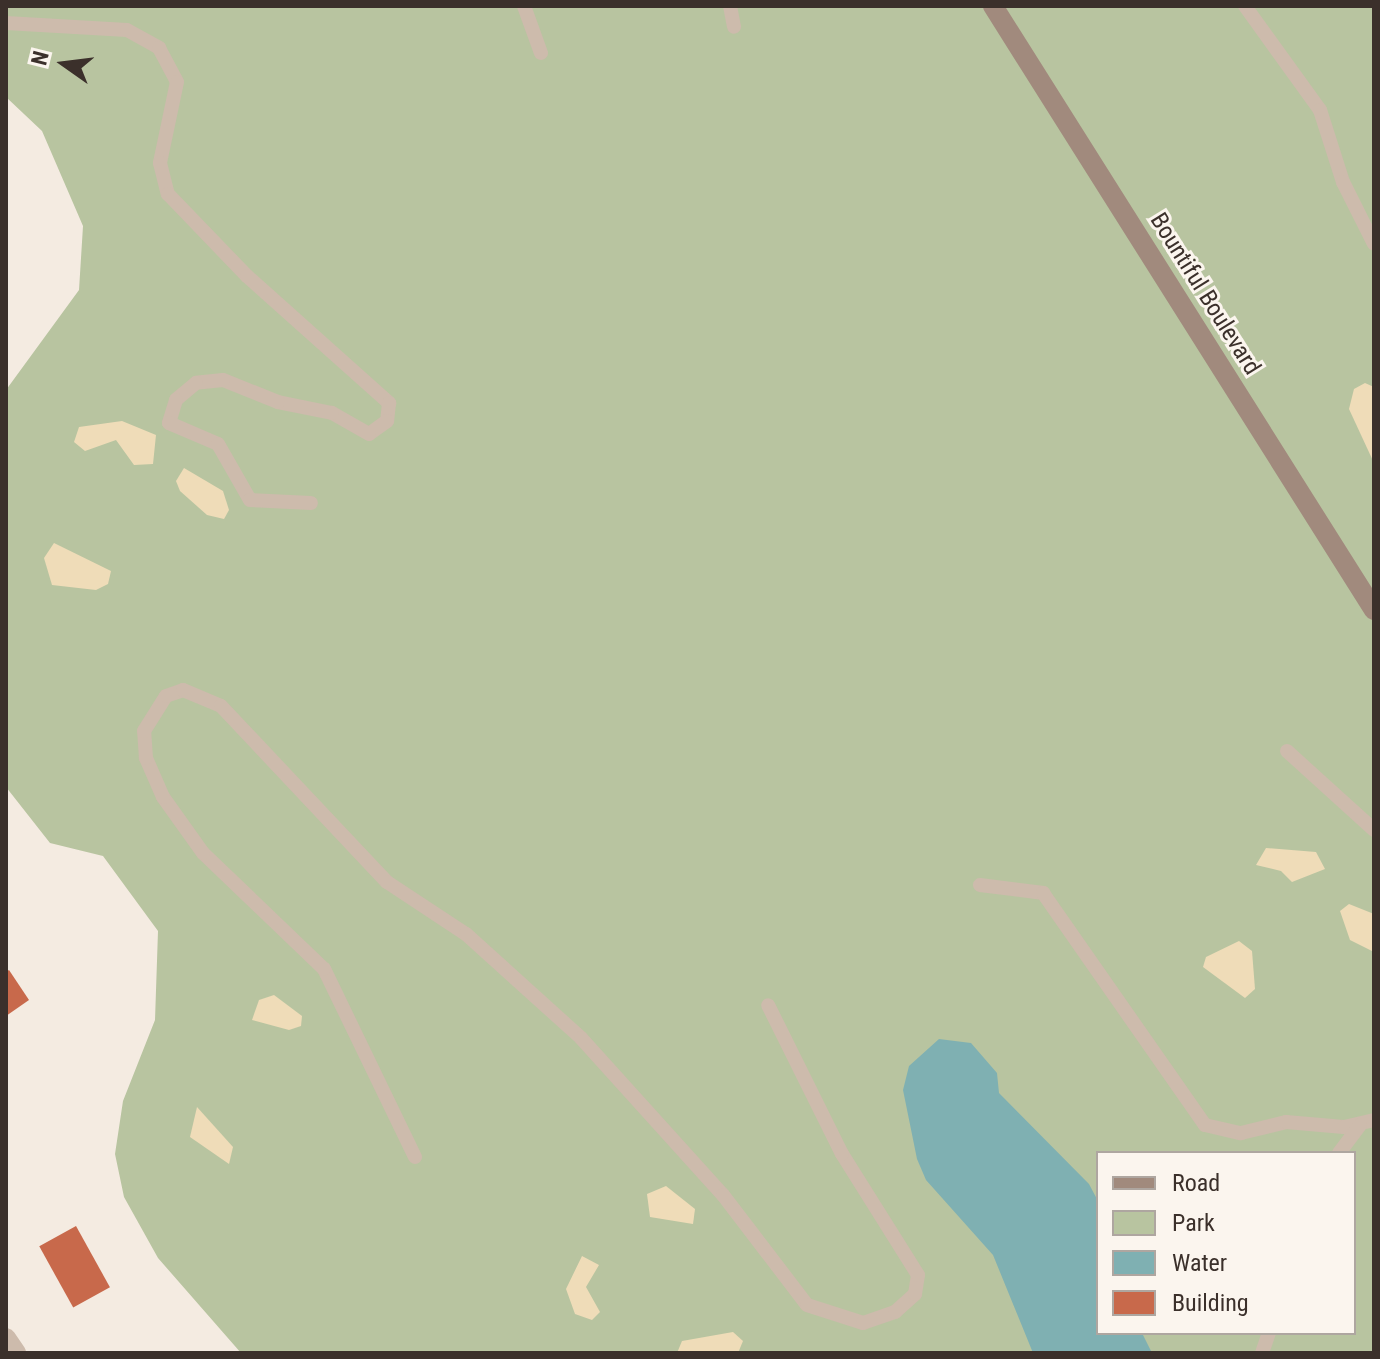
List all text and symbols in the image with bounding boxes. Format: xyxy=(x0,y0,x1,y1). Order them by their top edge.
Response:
north arrow xyxy=(24,24,104,104)
text: N xyxy=(26,49,54,68)
street label: Bountiful Boulevard xyxy=(1144,208,1266,380)
legend xyxy=(1096,1151,1356,1335)
text: Road xyxy=(1172,1169,1220,1197)
text: Park xyxy=(1172,1209,1215,1237)
text: Water xyxy=(1172,1249,1227,1277)
text: Building xyxy=(1172,1289,1249,1317)

